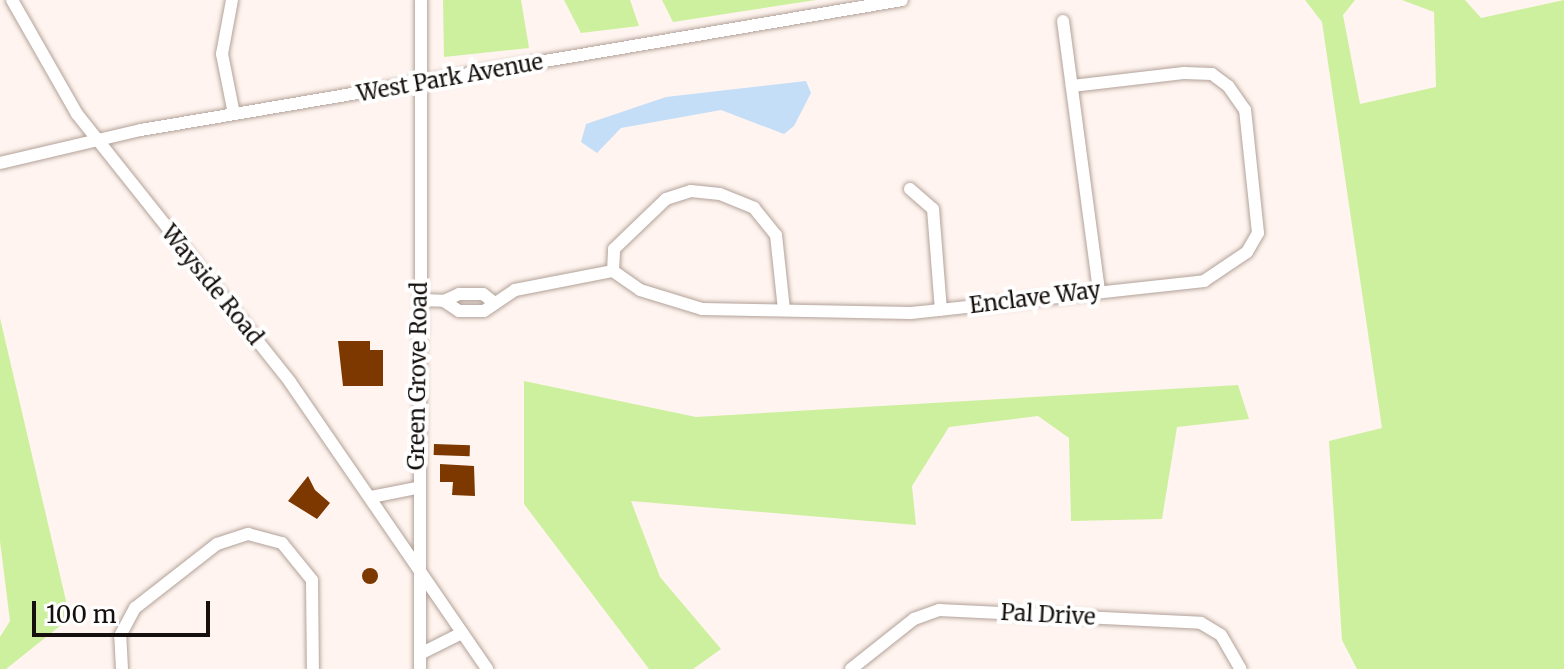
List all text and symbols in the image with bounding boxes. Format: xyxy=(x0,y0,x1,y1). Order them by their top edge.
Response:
street label: West Park Avenue xyxy=(355,49,545,107)
street label: Wayside Road xyxy=(156,220,268,350)
street label: Enclave Way xyxy=(968,277,1102,319)
street label: Green Grove Road xyxy=(403,282,433,470)
scale bar xyxy=(36,585,214,635)
text: 100 m xyxy=(46,599,116,630)
street label: Pal Drive xyxy=(1000,599,1096,631)

